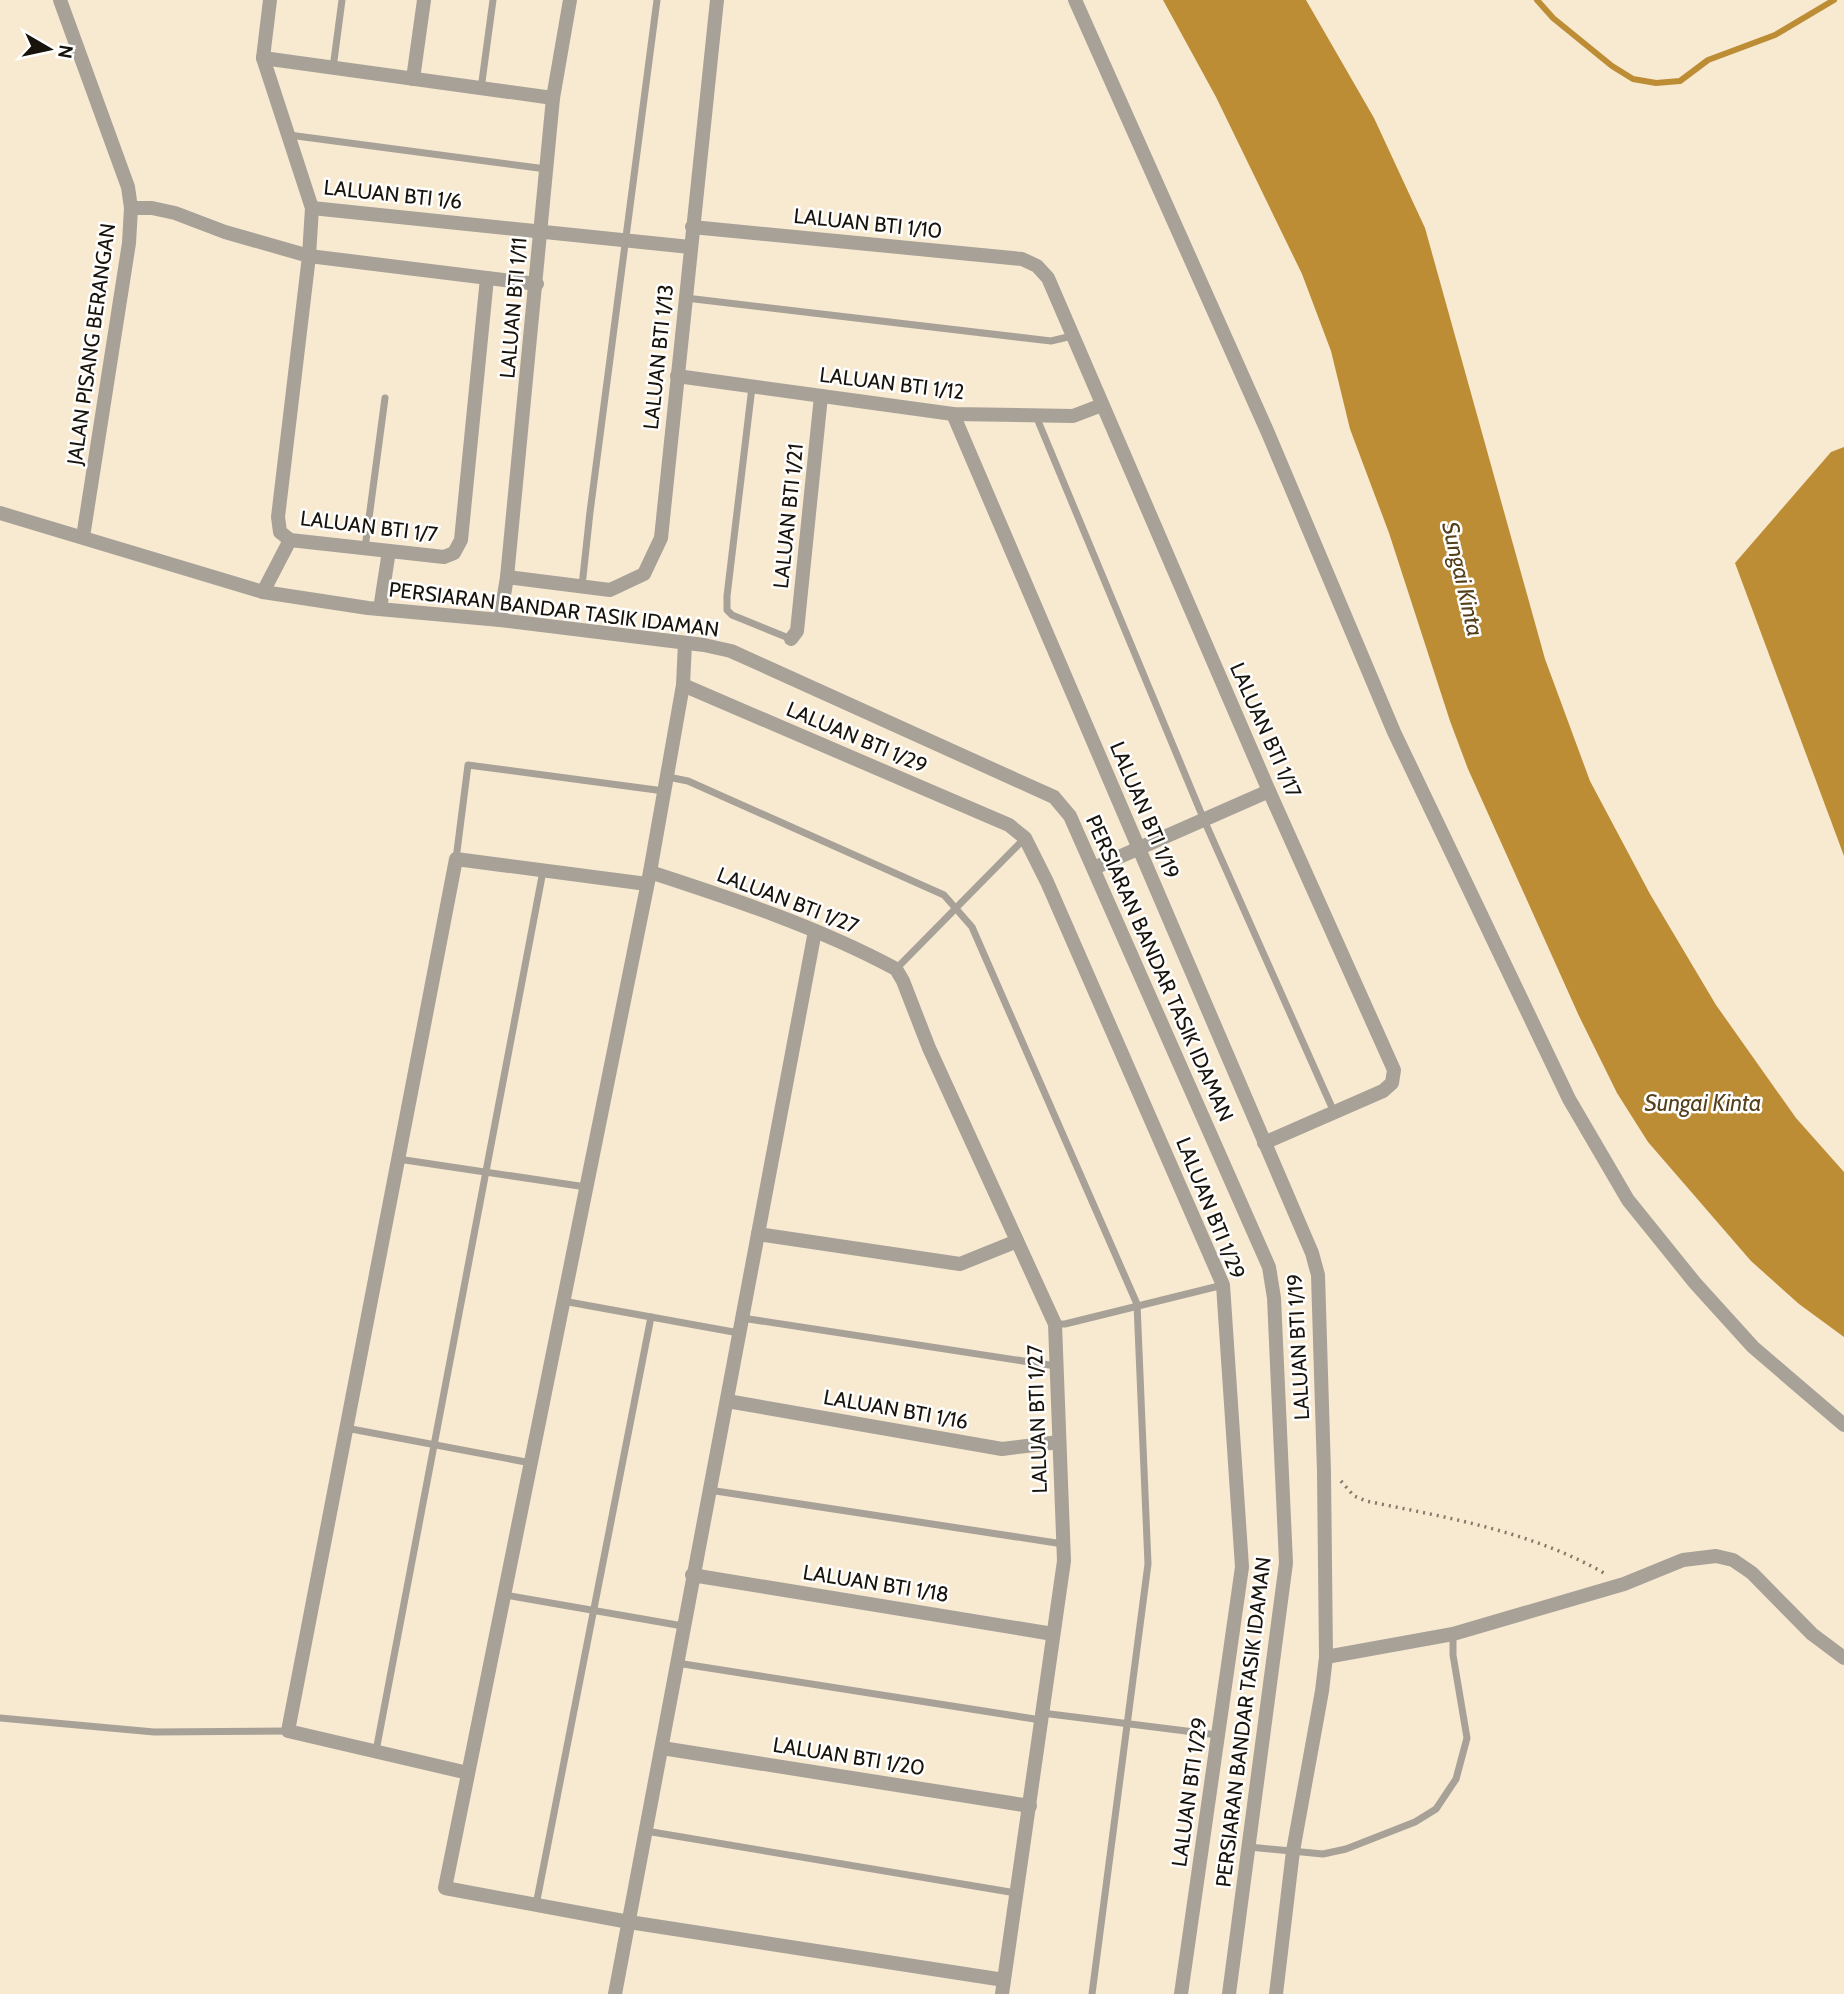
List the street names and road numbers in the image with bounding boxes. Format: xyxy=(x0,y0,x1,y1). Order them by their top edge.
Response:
street label: LALUAN BTI 1/6 xyxy=(323,174,464,214)
street label: LALUAN BTI 1/10 xyxy=(792,203,944,243)
street label: JALAN PISANG BERANGAN xyxy=(62,222,120,467)
street label: LALUAN BTI 1/11 xyxy=(494,236,532,380)
street label: LALUAN BTI 1/13 xyxy=(638,283,678,431)
street label: LALUAN BTI 1/12 xyxy=(818,362,966,404)
street label: LALUAN BTI 1/21 xyxy=(768,442,808,590)
street label: LALUAN BTI 1/7 xyxy=(299,505,440,547)
street label: PERSIARAN BANDAR TASIK IDAMAN xyxy=(387,576,721,642)
street label: LALUAN BTI 1/17 xyxy=(1225,659,1307,802)
street label: LALUAN BTI 1/29 xyxy=(783,696,931,778)
street label: LALUAN BTI 1/19 xyxy=(1105,738,1185,882)
street label: PERSIARAN BANDAR TASIK IDAMAN xyxy=(1081,811,1239,1125)
street label: LALUAN BTI 1/27 xyxy=(714,862,863,939)
street label: LALUAN BTI 1/29 xyxy=(1171,1133,1251,1283)
street label: LALUAN BTI 1/19 xyxy=(1282,1273,1314,1421)
street label: LALUAN BTI 1/27 xyxy=(1022,1344,1052,1494)
street label: LALUAN BTI 1/16 xyxy=(822,1384,970,1434)
street label: PERSIARAN BANDAR TASIK IDAMAN xyxy=(1210,1555,1276,1889)
street label: LALUAN BTI 1/18 xyxy=(801,1559,951,1607)
street label: LALUAN BTI 1/29 xyxy=(1166,1716,1212,1868)
street label: LALUAN BTI 1/20 xyxy=(771,1732,927,1780)

